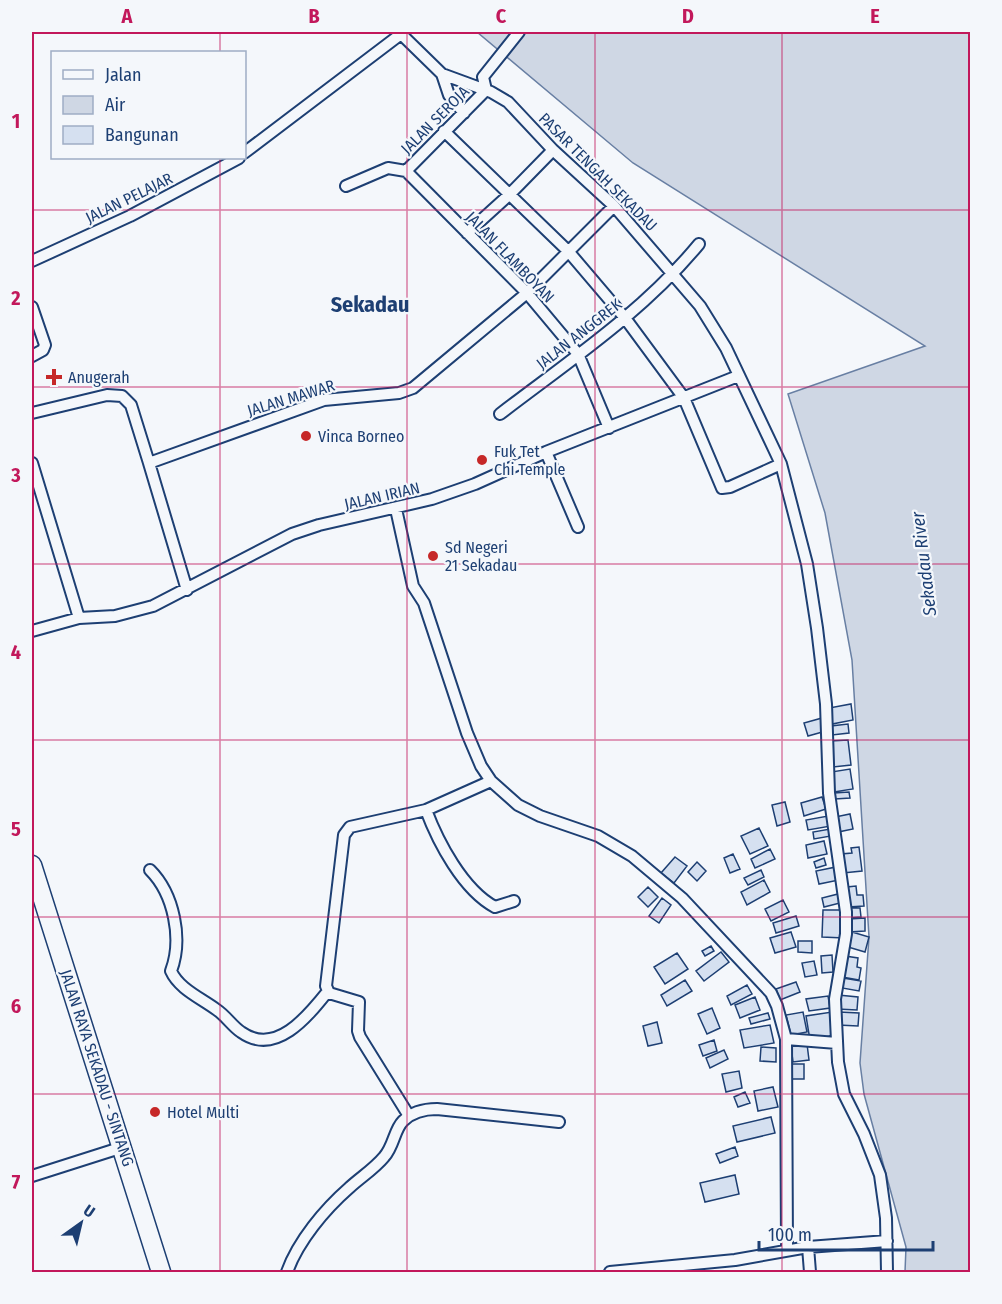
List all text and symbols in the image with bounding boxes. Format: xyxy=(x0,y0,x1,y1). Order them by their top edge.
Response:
text: A xyxy=(121,4,134,28)
text: B xyxy=(308,4,320,28)
text: C xyxy=(496,4,507,28)
text: D xyxy=(682,4,694,28)
text: E xyxy=(870,4,880,28)
legend xyxy=(51,51,246,159)
text: Jalan xyxy=(105,64,142,86)
street label: JALAN SEROJA xyxy=(397,82,473,158)
text: Air xyxy=(105,94,126,116)
text: 1 xyxy=(12,109,20,133)
street label: PASAR TENGAH SEKADAU xyxy=(535,109,661,235)
text: Bangunan xyxy=(105,124,179,146)
street label: JALAN PELAJAR xyxy=(82,169,176,227)
street label: JALAN FLAMBOYAN xyxy=(462,208,558,306)
text: 2 xyxy=(10,286,21,310)
district label: Sekadau xyxy=(331,291,409,318)
street label: JALAN ANGGREK xyxy=(533,295,626,373)
marker: Anugerah xyxy=(45,368,63,386)
place label: Anugerah xyxy=(68,368,130,387)
street label: JALAN MAWAR xyxy=(245,376,337,420)
place label: Vinca Borneo xyxy=(318,427,404,446)
marker: Vinca Borneo xyxy=(299,429,313,443)
place label: Fuk Tet Chi Temple xyxy=(494,442,566,479)
marker: Fuk Tet Chi Temple xyxy=(475,453,489,467)
text: 3 xyxy=(10,463,21,487)
street label: JALAN IRIAN xyxy=(342,478,422,514)
water label: Sekadau River xyxy=(907,510,941,618)
place label: Sd Negeri 21 Sekadau xyxy=(445,538,517,575)
marker: Sd Negeri 21 Sekadau xyxy=(426,549,440,563)
text: 4 xyxy=(11,640,21,664)
text: 5 xyxy=(11,817,21,841)
street label: JALAN RAYA SEKADAU - SINTANG xyxy=(56,967,138,1169)
text: 6 xyxy=(11,994,21,1018)
place label: Hotel Multi xyxy=(167,1103,239,1122)
marker: Hotel Multi xyxy=(148,1105,162,1119)
text: 7 xyxy=(12,1170,21,1194)
north arrow xyxy=(51,1193,111,1253)
text: U xyxy=(80,1200,98,1221)
scale bar xyxy=(759,1214,933,1252)
text: 100 m xyxy=(768,1224,812,1246)

